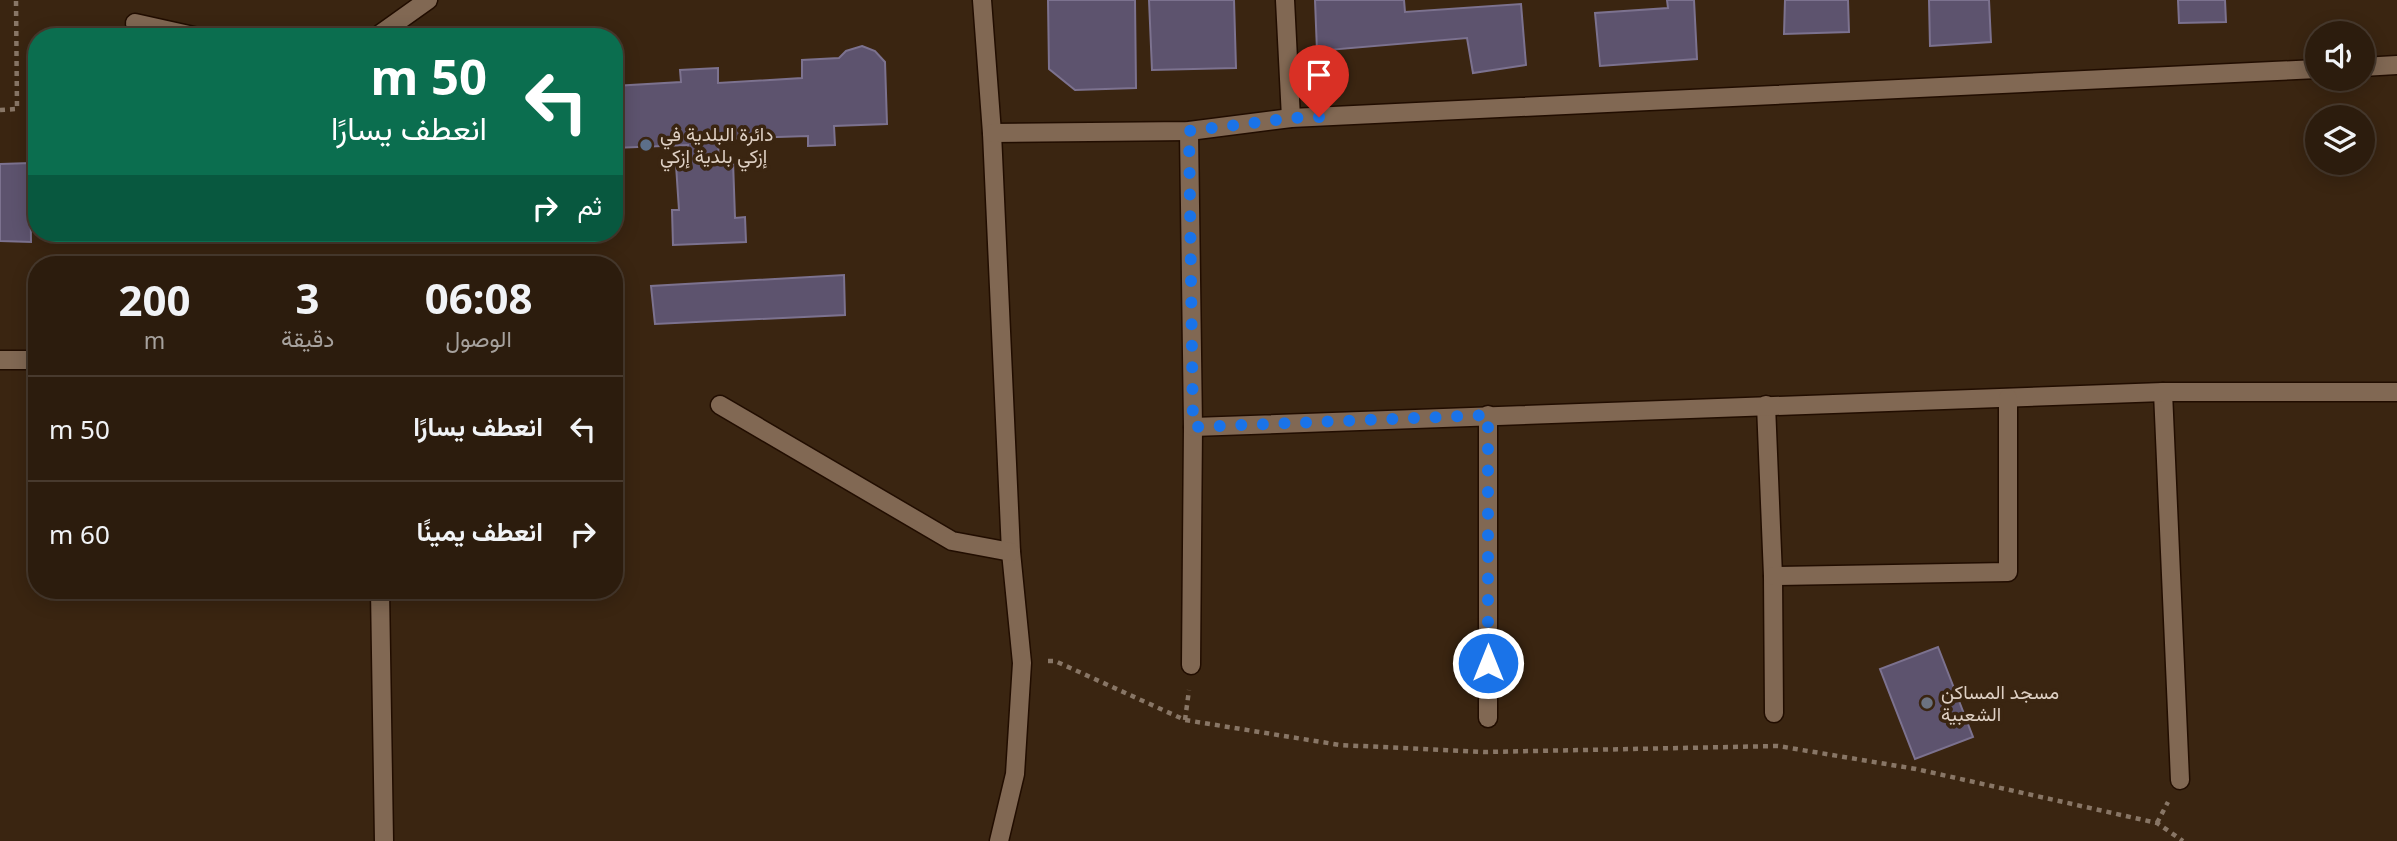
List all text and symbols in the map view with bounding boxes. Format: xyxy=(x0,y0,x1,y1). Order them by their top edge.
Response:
map controls xyxy=(2305,21,2375,175)
button: sound xyxy=(2305,21,2375,91)
text: 50 m xyxy=(370,43,487,109)
pin xyxy=(1289,45,1349,117)
icon: left xyxy=(511,56,602,147)
icon: arrive xyxy=(1300,56,1338,94)
button: layers xyxy=(2305,105,2375,175)
text: انعطف يسارًا xyxy=(331,106,487,149)
place label: دائرة البلدية في إزكي بلدية إزكي xyxy=(660,121,773,172)
marker: دائرة البلدية في إزكي بلدية إزكي xyxy=(638,137,654,153)
text: ثم xyxy=(578,187,602,223)
icon: right xyxy=(526,189,564,227)
text: 3 xyxy=(296,269,320,326)
text: 06:08 xyxy=(425,269,533,326)
text: 200 xyxy=(118,271,191,328)
text: دقيقة xyxy=(281,322,334,354)
text: الوصول xyxy=(445,322,512,354)
text: m xyxy=(144,324,165,356)
text: انعطف يسارًا xyxy=(413,408,543,444)
icon: left xyxy=(564,410,602,448)
text: 50 m xyxy=(49,411,110,447)
text: انعطف يمينًا xyxy=(416,513,543,549)
icon: right xyxy=(564,515,602,553)
text: 60 m xyxy=(49,516,110,552)
position arrow xyxy=(1451,626,1525,700)
place label: مسجد المساكن الشعبية xyxy=(1941,679,2059,727)
marker: مسجد المساكن الشعبية xyxy=(1919,695,1935,711)

